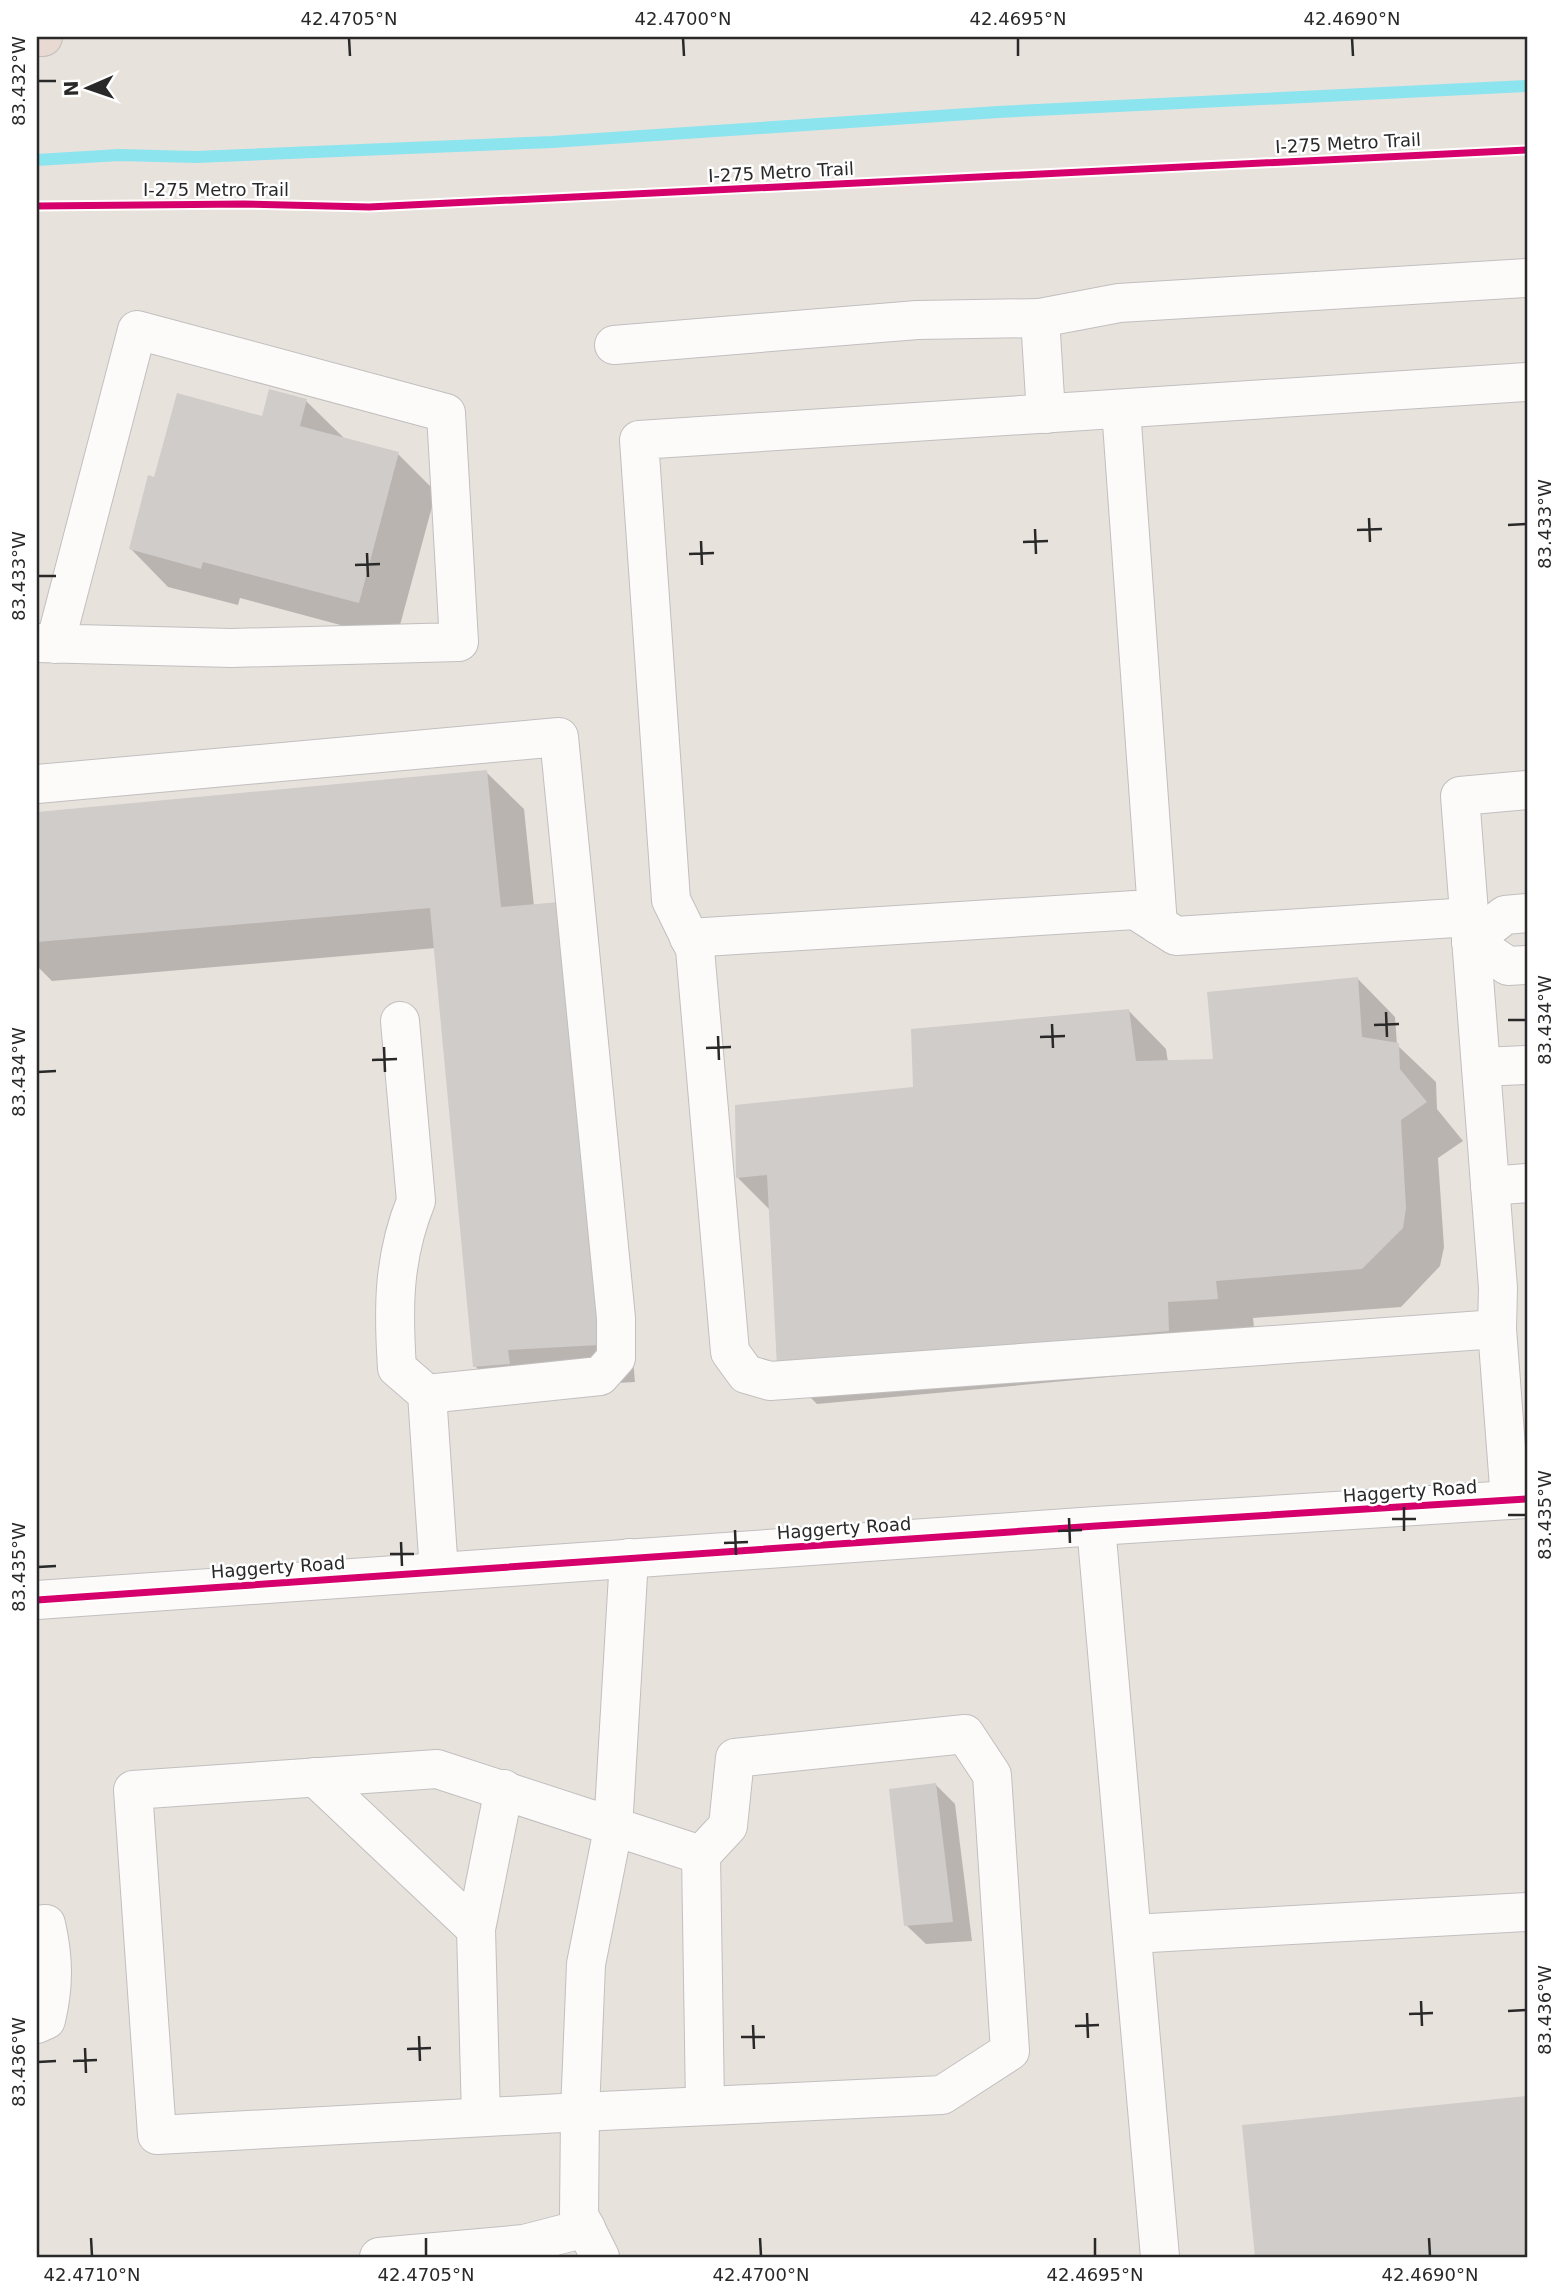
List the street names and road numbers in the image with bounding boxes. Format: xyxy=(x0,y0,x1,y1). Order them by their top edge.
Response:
street label: I-275 Metro Trail xyxy=(1275,129,1421,157)
street label: I-275 Metro Trail xyxy=(708,158,854,186)
street label: I-275 Metro Trail xyxy=(143,179,289,200)
street label: Haggerty Road xyxy=(1342,1476,1478,1506)
street label: Haggerty Road xyxy=(776,1513,912,1543)
street label: Haggerty Road xyxy=(210,1552,346,1582)

